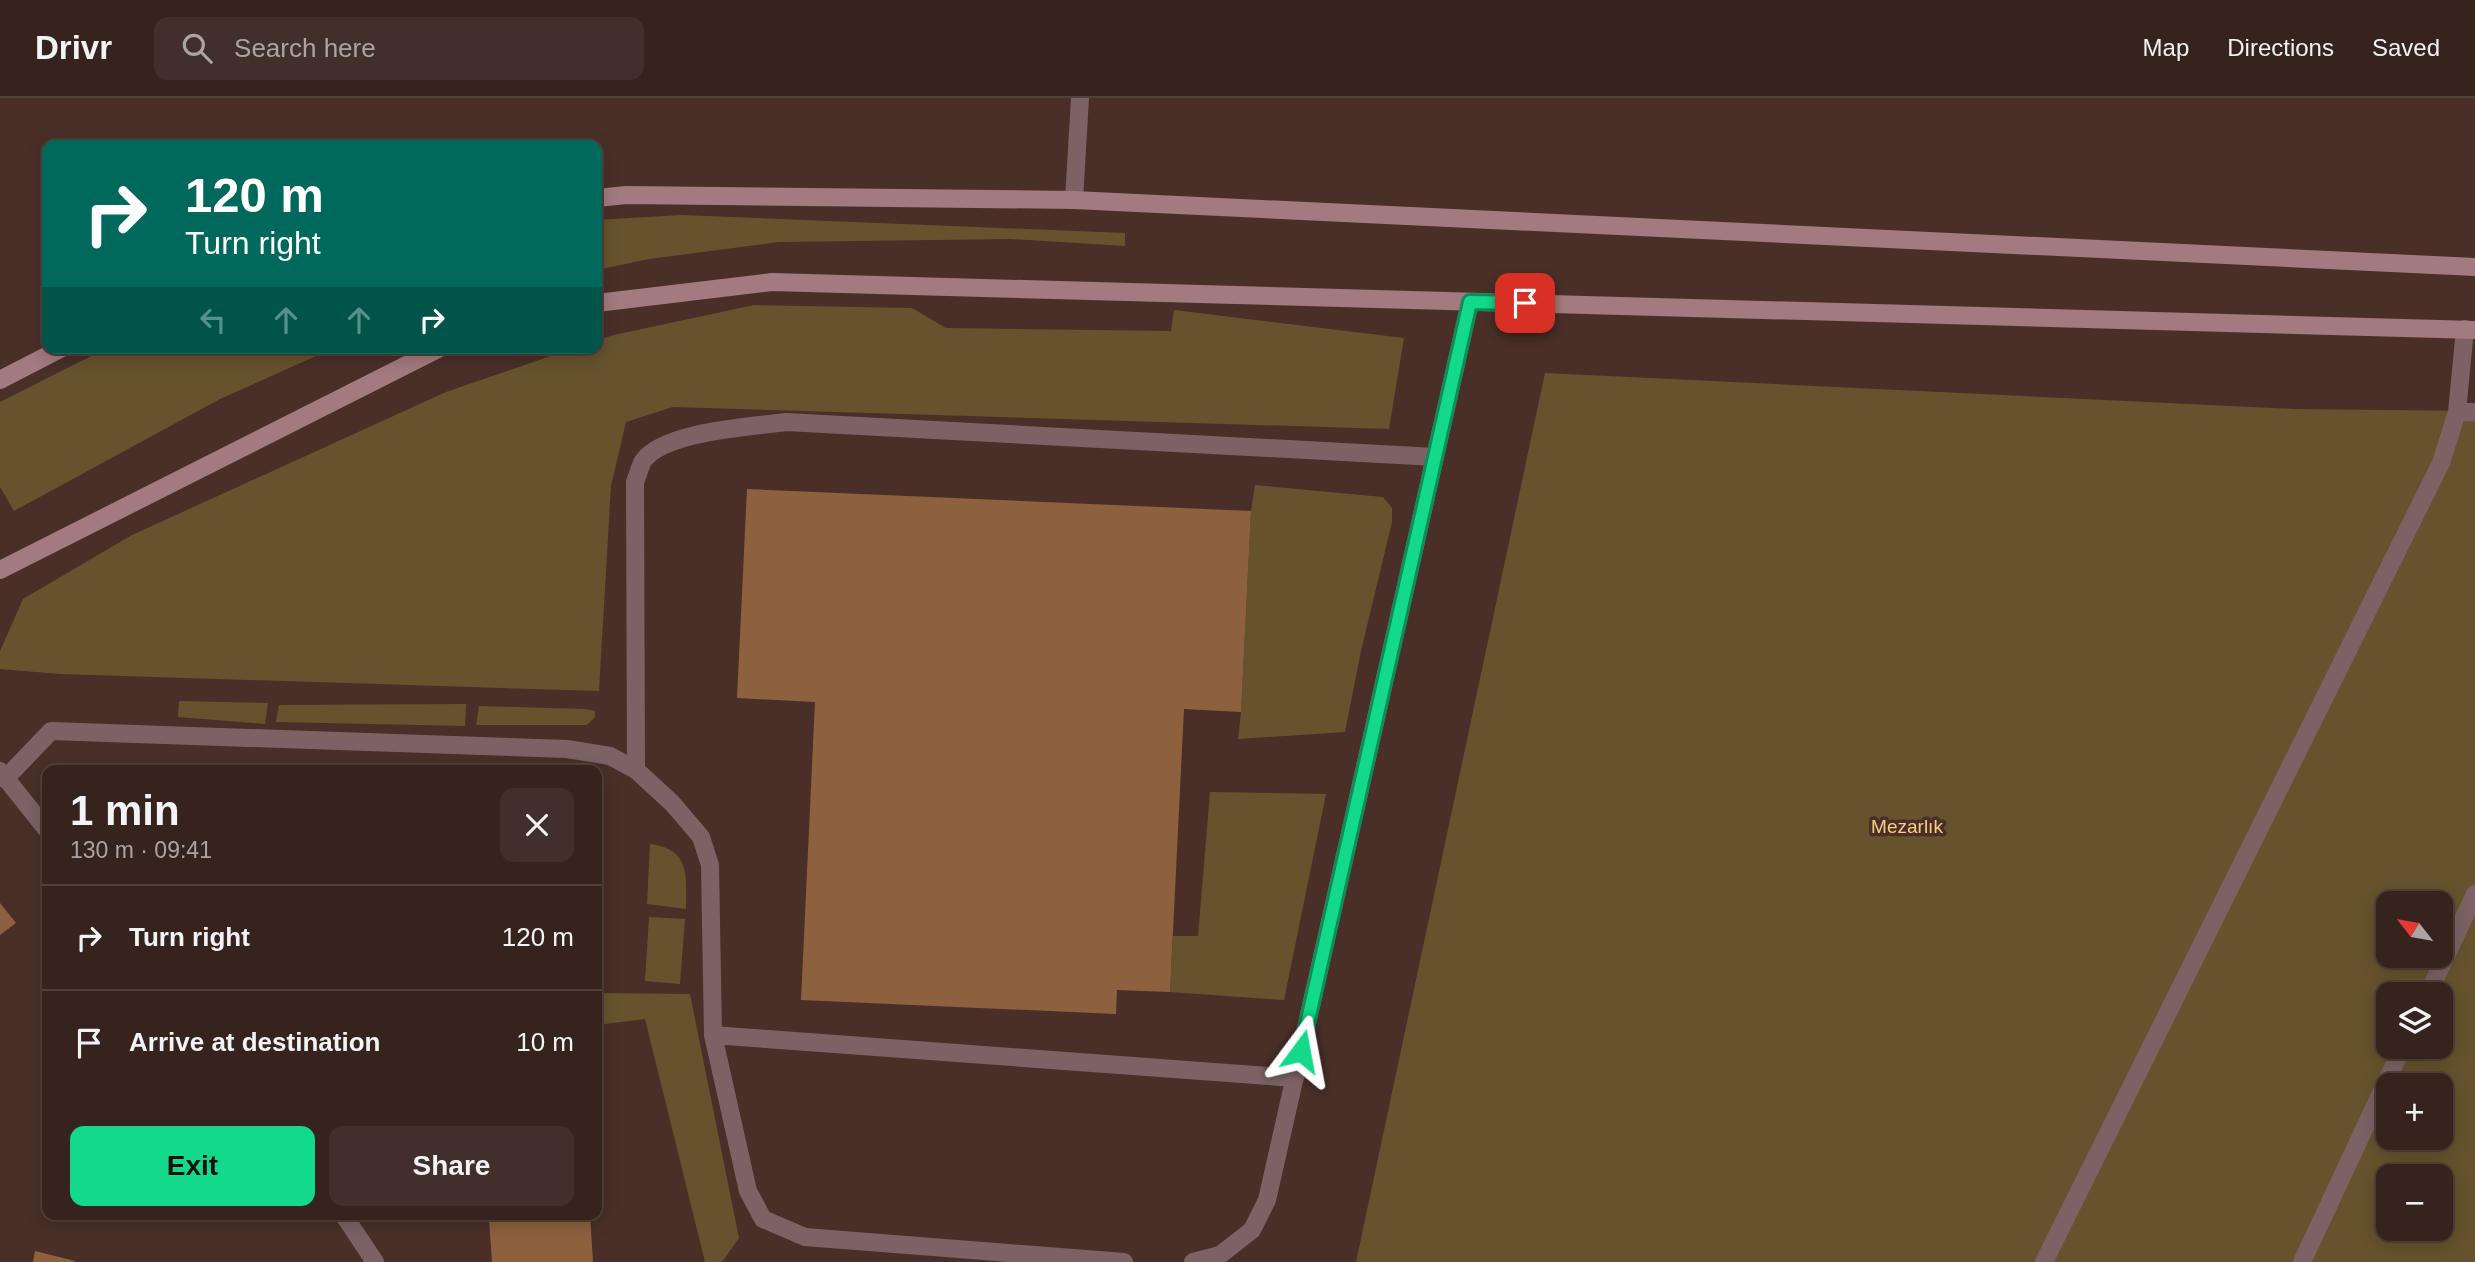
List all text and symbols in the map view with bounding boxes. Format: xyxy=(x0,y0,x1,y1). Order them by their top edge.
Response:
search box xyxy=(154,17,644,80)
text: Drivr xyxy=(35,29,112,66)
icon: search xyxy=(178,29,216,67)
text: Search here xyxy=(234,33,376,63)
text: Map xyxy=(2143,34,2189,61)
text: Directions xyxy=(2227,34,2334,61)
text: Saved xyxy=(2372,34,2440,61)
icon: right xyxy=(70,168,161,259)
text: 120 m xyxy=(185,168,324,222)
text: Turn right xyxy=(185,225,321,261)
pin xyxy=(1495,273,1555,333)
icon: arrive xyxy=(1506,284,1544,322)
icon: left xyxy=(194,301,232,339)
icon: ahead xyxy=(267,301,305,339)
icon: ahead xyxy=(340,301,378,339)
icon: right xyxy=(413,301,451,339)
text: 1 min xyxy=(70,787,180,834)
button: close xyxy=(500,788,574,862)
park label: Mezarlık xyxy=(1871,816,1943,837)
text: 130 m · 09:41 xyxy=(70,837,212,863)
north arrow xyxy=(2376,891,2454,968)
map controls xyxy=(2376,891,2453,1241)
icon: right xyxy=(70,919,108,957)
text: Turn right xyxy=(129,922,250,952)
text: 120 m xyxy=(502,922,574,952)
button: layers xyxy=(2376,982,2453,1059)
position arrow xyxy=(1264,1014,1338,1088)
icon: arrive xyxy=(70,1024,108,1062)
text: Arrive at destination xyxy=(129,1027,380,1057)
text: 10 m xyxy=(516,1027,574,1057)
button: + xyxy=(2376,1073,2453,1150)
button: Exit xyxy=(70,1126,315,1206)
button: Share xyxy=(329,1126,574,1206)
button: − xyxy=(2376,1164,2453,1241)

